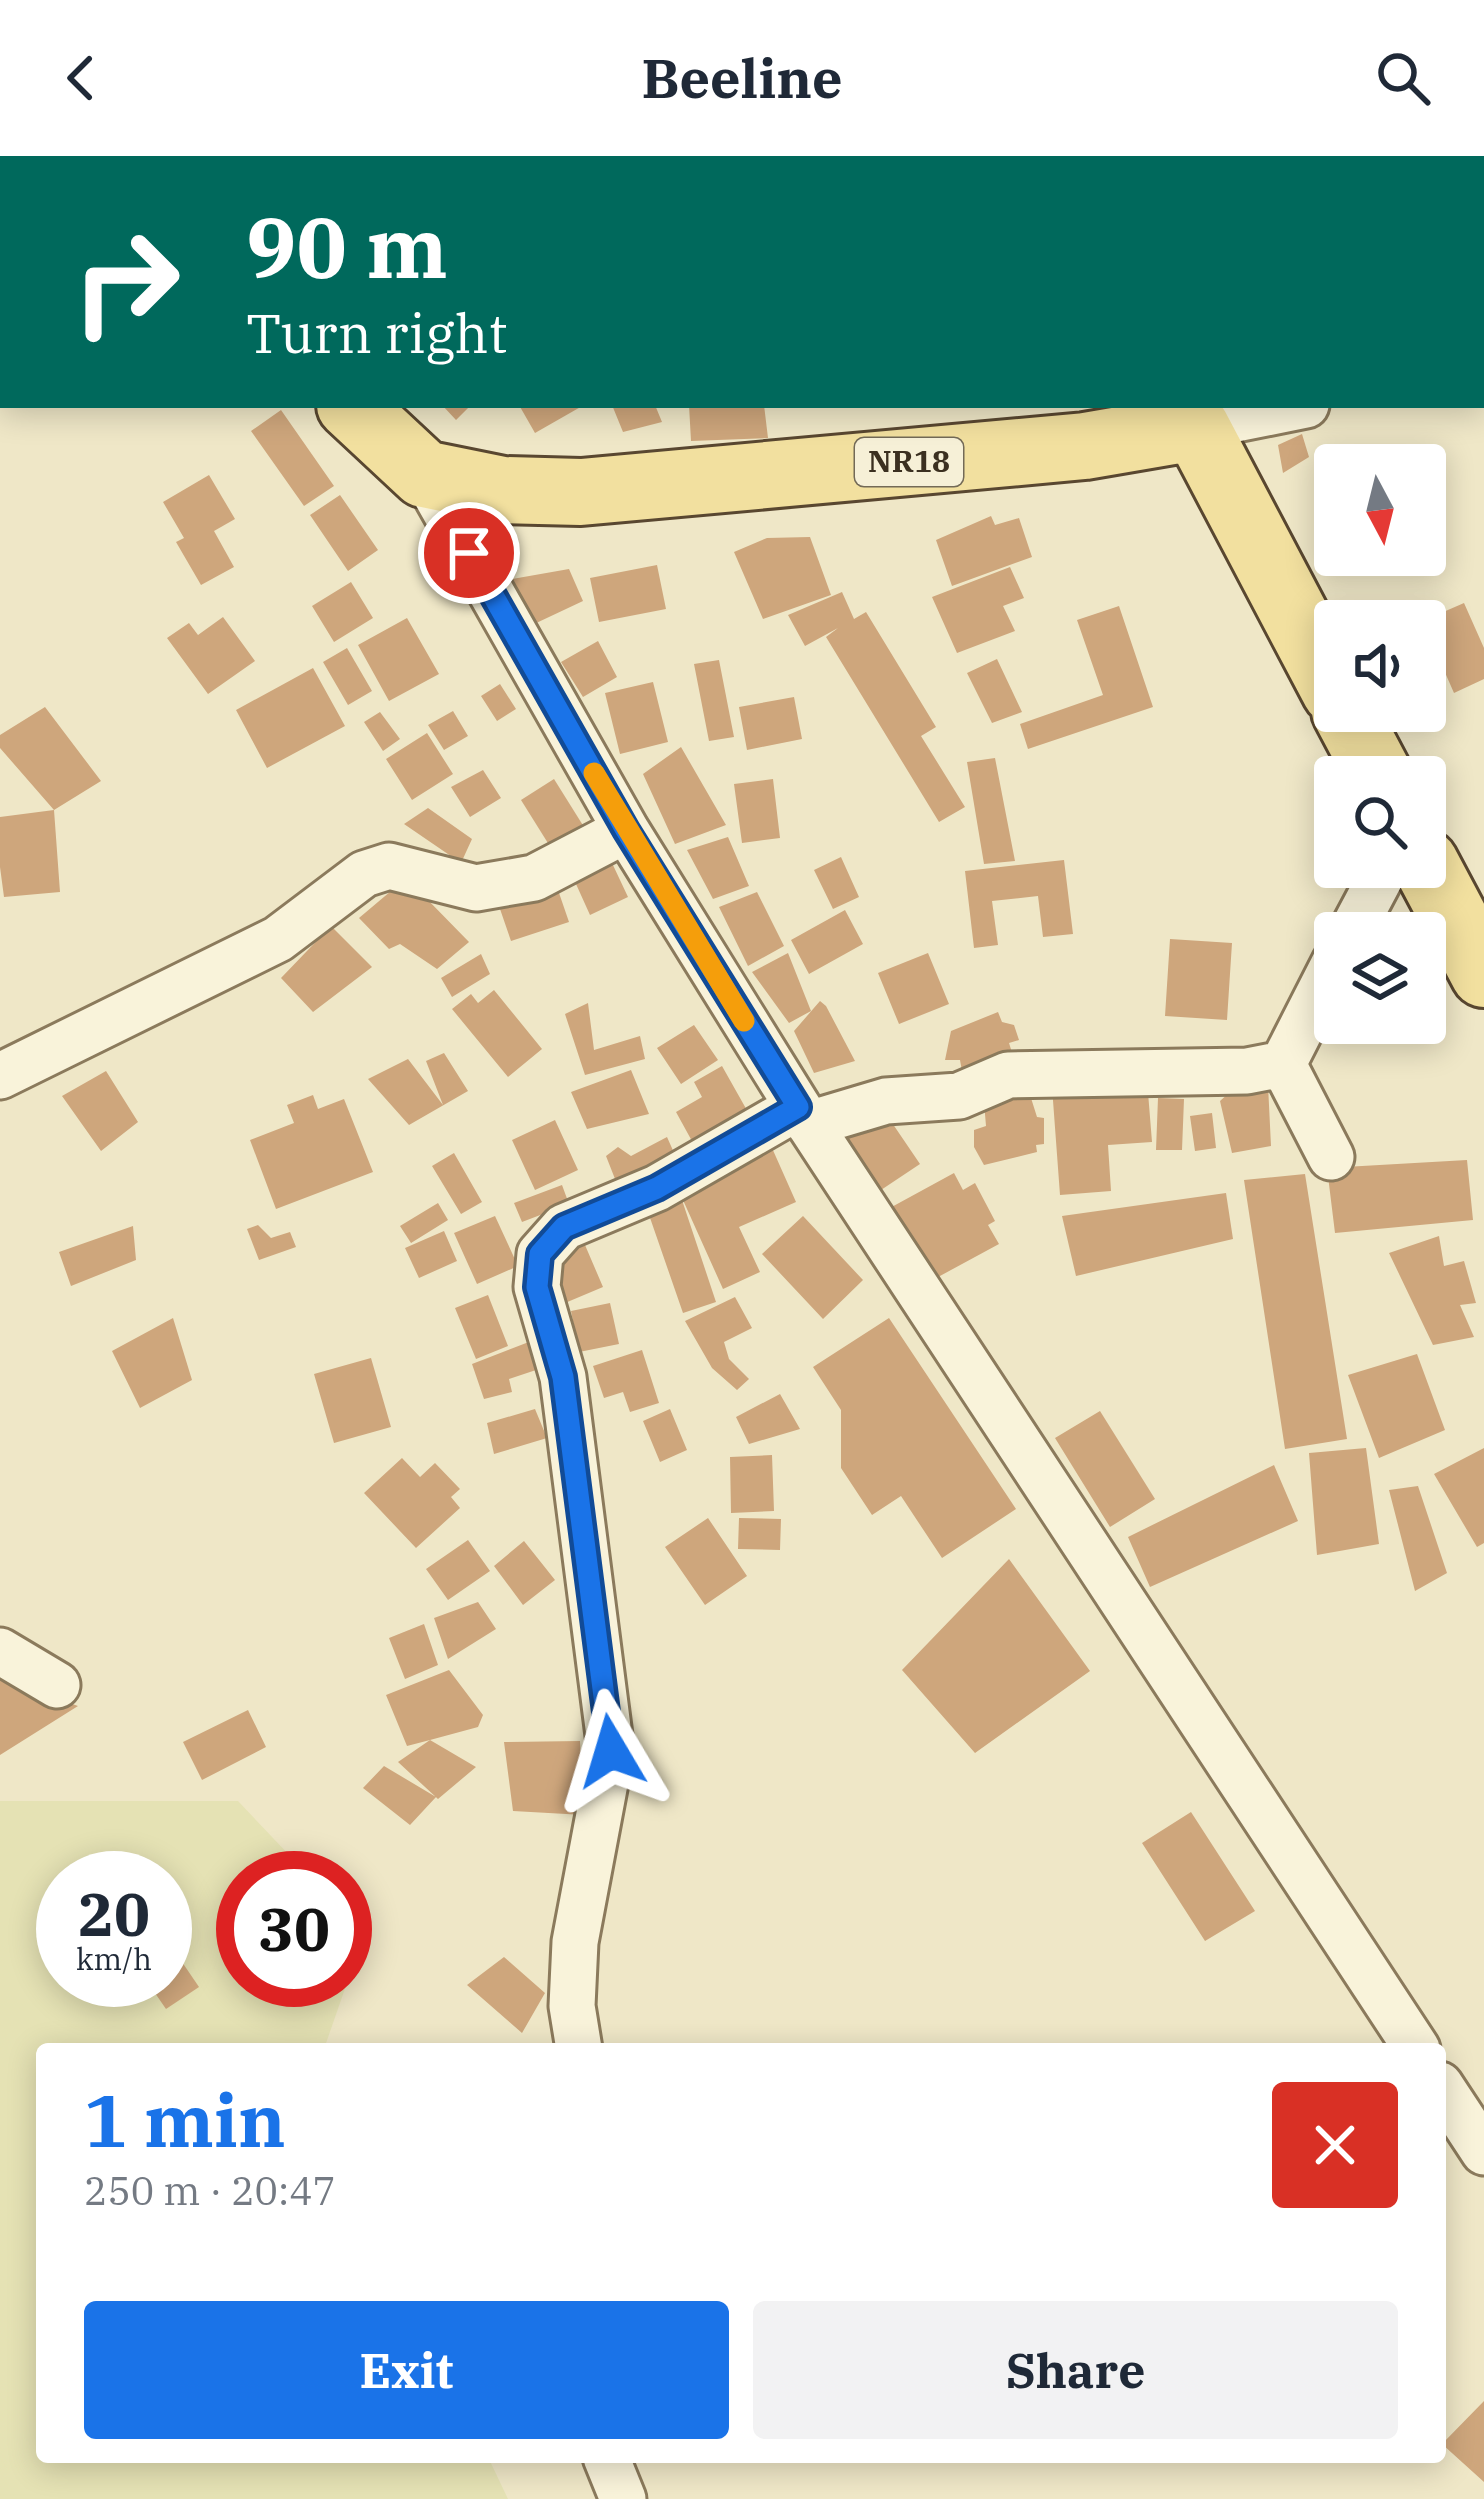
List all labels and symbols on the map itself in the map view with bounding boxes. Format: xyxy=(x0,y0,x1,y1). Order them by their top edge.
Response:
road number: NR18 xyxy=(855,438,963,486)
north arrow xyxy=(1314,444,1446,576)
pin xyxy=(418,502,520,604)
position arrow xyxy=(548,1688,674,1814)
speed limit sign: 30 xyxy=(216,1851,372,2007)

